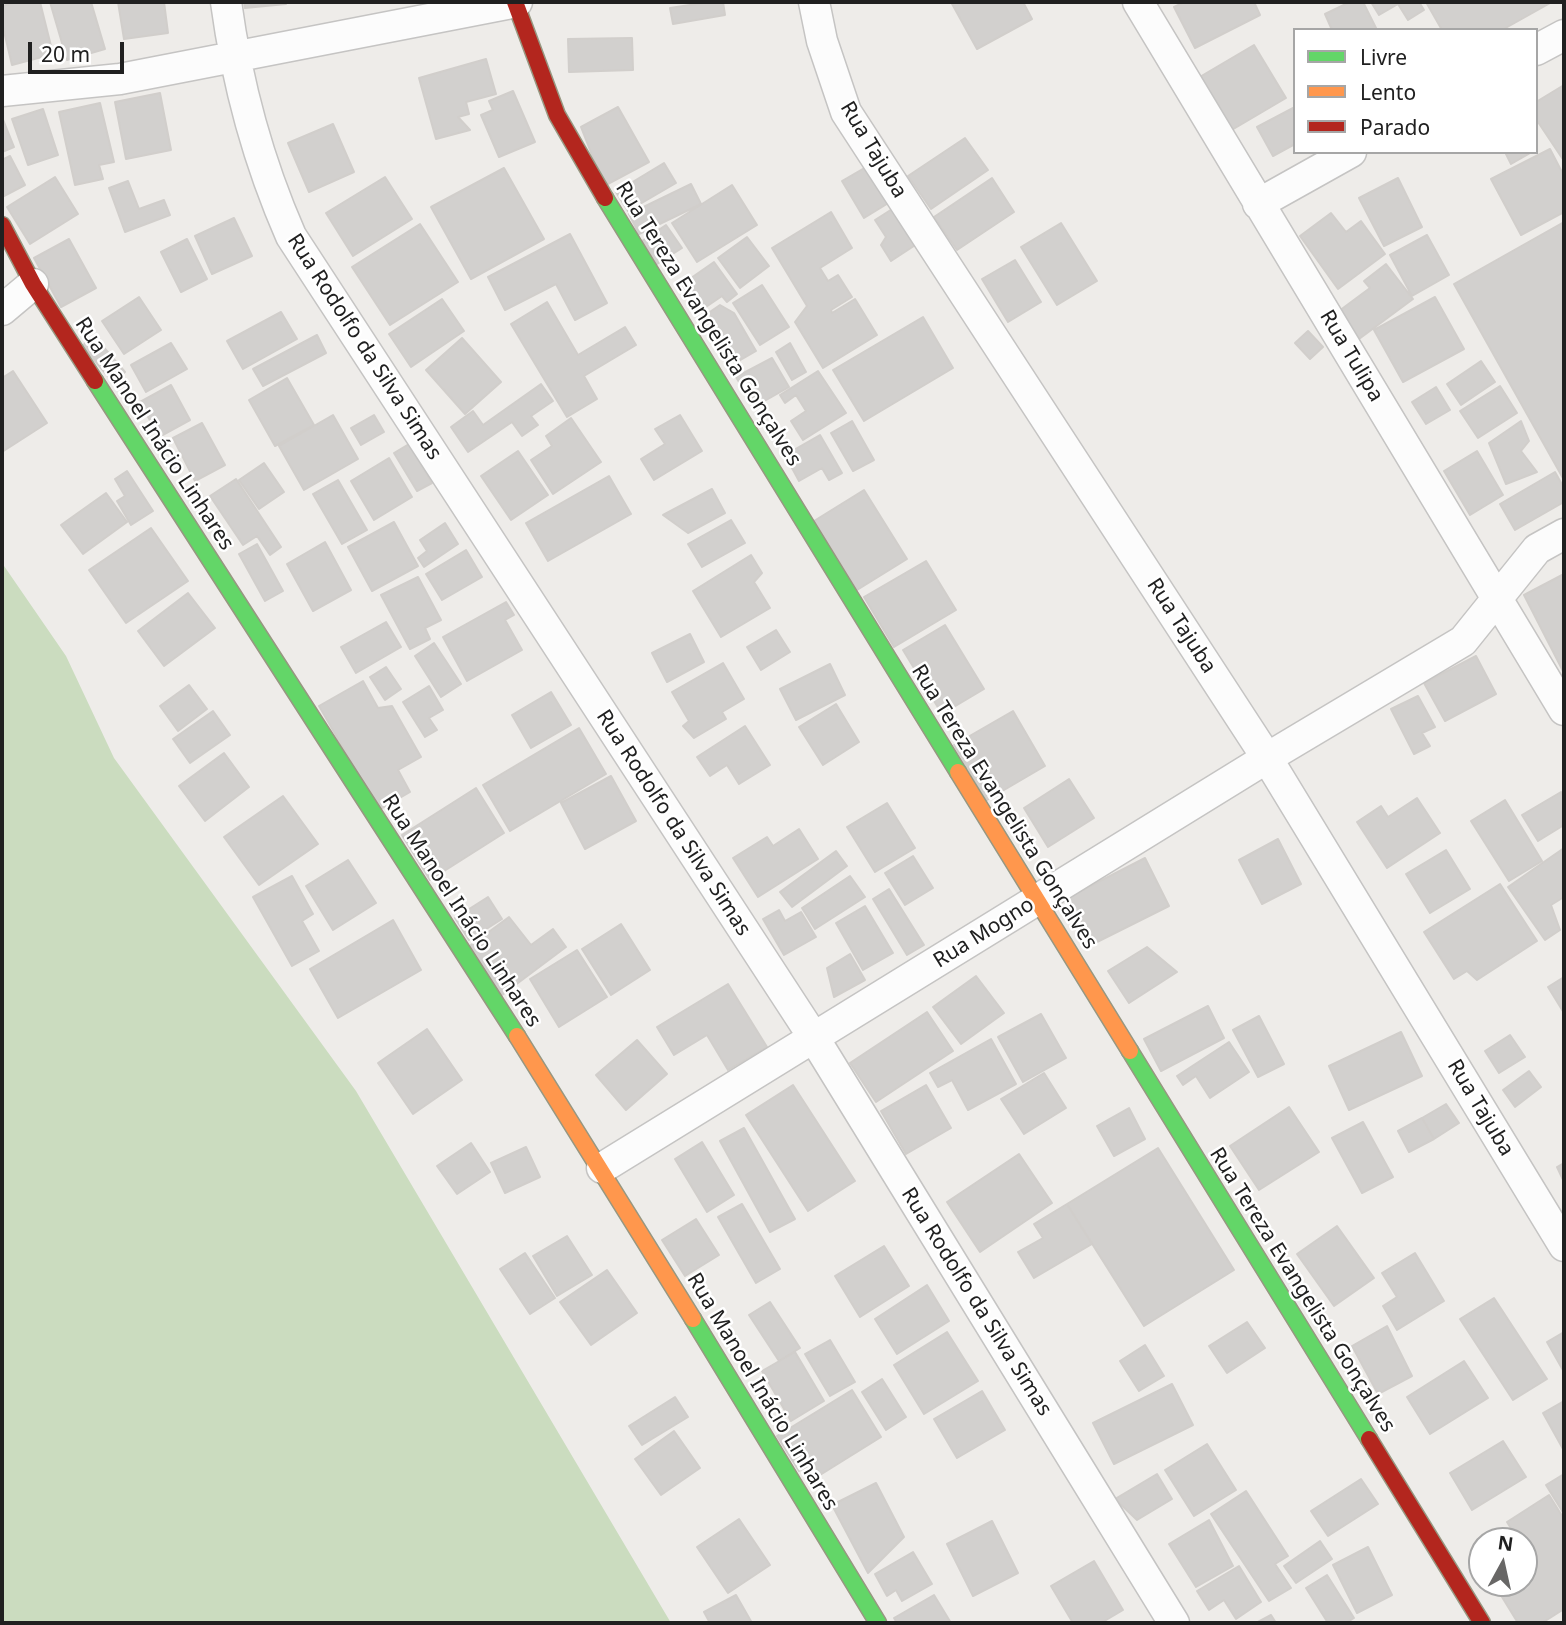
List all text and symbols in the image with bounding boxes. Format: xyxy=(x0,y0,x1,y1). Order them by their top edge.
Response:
scale bar xyxy=(32,28,128,72)
legend xyxy=(1293,28,1538,154)
text: 20 m xyxy=(41,40,90,68)
text: Livre xyxy=(1360,43,1407,71)
text: Lento xyxy=(1360,78,1416,106)
street label: Rua Tajuba xyxy=(834,97,912,203)
text: Parado xyxy=(1360,113,1430,141)
street label: Rua Tereza Evangelista Gonçalves xyxy=(610,177,806,471)
street label: Rua Rodolfo da Silva Simas xyxy=(281,229,447,465)
street label: Rua Tulipa xyxy=(1314,306,1388,406)
street label: Rua Manoel Inácio Linhares xyxy=(69,313,239,555)
street label: Rua Tajuba xyxy=(1141,574,1221,678)
street label: Rua Tereza Evangelista Gonçalves xyxy=(906,660,1102,954)
street label: Rua Rodolfo da Silva Simas xyxy=(590,705,756,941)
street label: Rua Manoel Inácio Linhares xyxy=(376,790,546,1032)
street label: Rua Mogno xyxy=(929,892,1039,974)
street label: Rua Tajuba xyxy=(1441,1055,1519,1161)
street label: Rua Tereza Evangelista Gonçalves xyxy=(1204,1143,1400,1437)
street label: Rua Rodolfo da Silva Simas xyxy=(895,1183,1057,1421)
street label: Rua Manoel Inácio Linhares xyxy=(681,1269,843,1515)
north arrow xyxy=(1468,1527,1538,1597)
text: N xyxy=(1496,1529,1515,1557)

